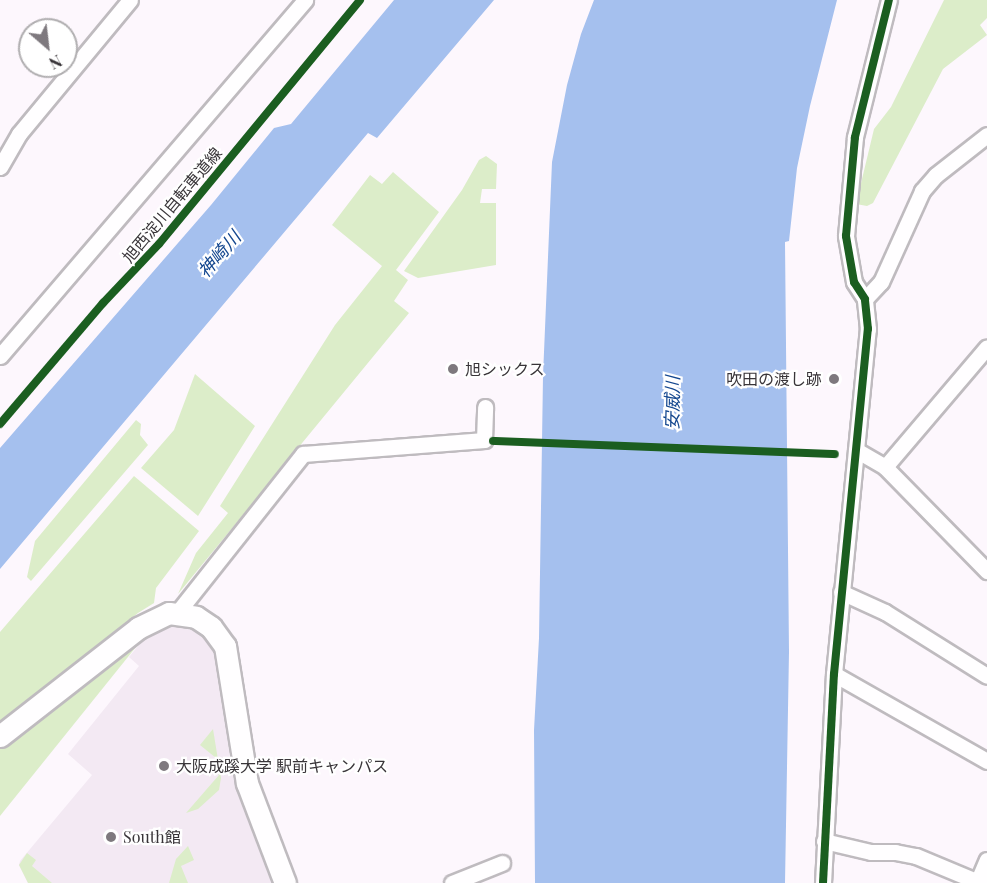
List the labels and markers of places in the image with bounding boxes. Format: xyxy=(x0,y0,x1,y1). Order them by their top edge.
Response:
place label: 旭シックス xyxy=(465,359,545,379)
marker: 旭シックス xyxy=(446,362,460,376)
place label: 吹田の渡し跡 xyxy=(726,369,822,389)
marker: 吹田の渡し跡 xyxy=(827,372,841,386)
place label: 大阪成蹊大学 駅前キャンパス xyxy=(176,756,388,776)
marker: 大阪成蹊大学 駅前キャンパス xyxy=(157,759,171,773)
place label: South館 xyxy=(123,827,181,847)
marker: South館 xyxy=(104,830,118,844)

